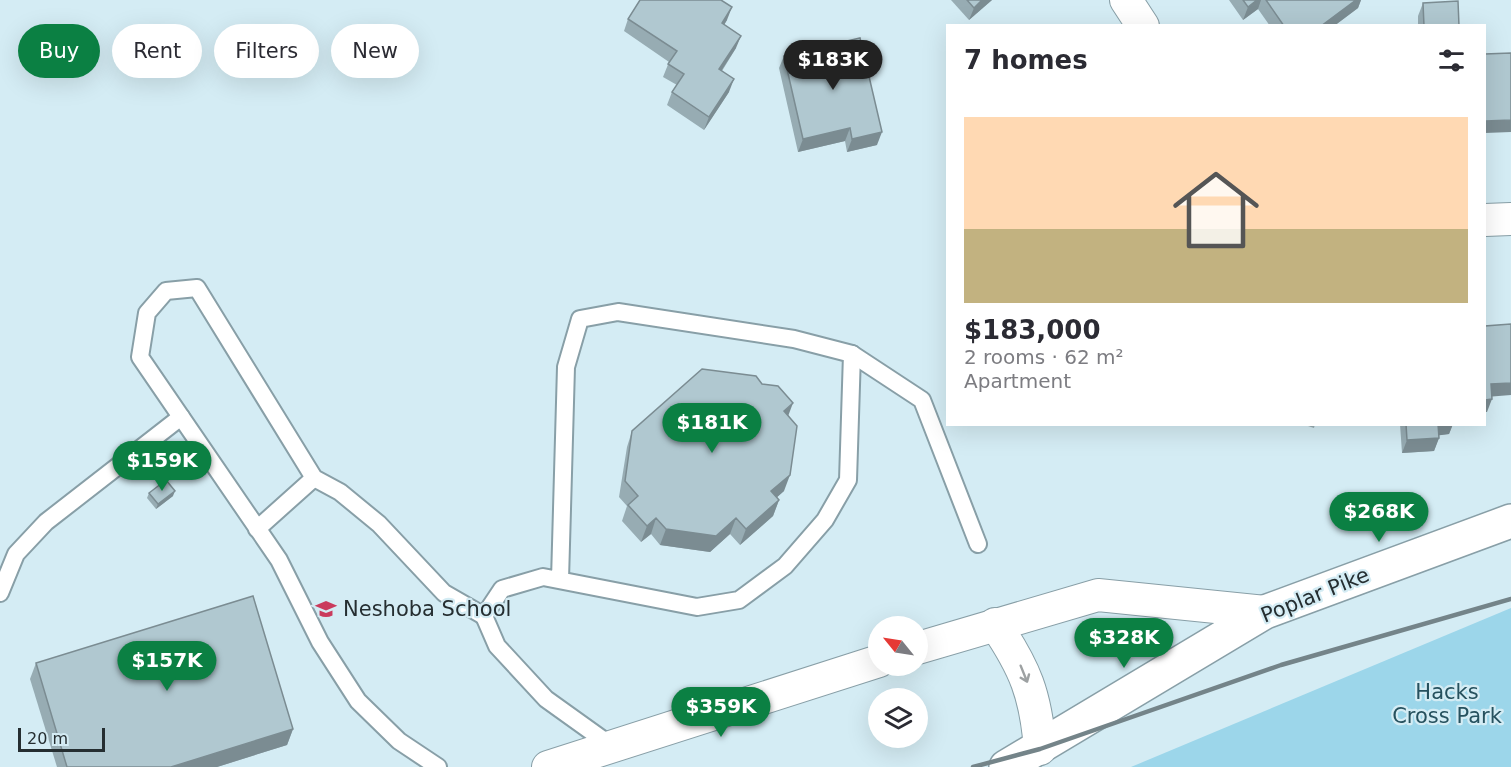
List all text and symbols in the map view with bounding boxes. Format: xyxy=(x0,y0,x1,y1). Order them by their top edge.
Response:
chip: Buy xyxy=(18,24,100,78)
chip: Rent xyxy=(112,24,202,78)
chip: Filters xyxy=(214,24,319,78)
chip: New xyxy=(331,24,419,78)
pin: $183K xyxy=(791,40,875,91)
icon: filters xyxy=(1435,44,1468,77)
text: 7 homes xyxy=(964,45,1088,75)
text: $183K xyxy=(797,47,869,71)
icon: home xyxy=(1162,156,1270,264)
text: $183,000 xyxy=(964,315,1101,345)
text: 2 rooms · 62 m² xyxy=(964,345,1124,369)
text: Apartment xyxy=(964,369,1071,393)
pin: $181K xyxy=(670,403,754,454)
text: $181K xyxy=(676,410,748,434)
pin: $159K xyxy=(120,441,204,492)
text: $159K xyxy=(126,448,198,472)
pin: $268K xyxy=(1337,492,1421,543)
text: $268K xyxy=(1343,499,1415,523)
street label: Poplar Pike xyxy=(1257,562,1373,628)
school or university icon: Neshoba School xyxy=(314,597,338,621)
place label: Neshoba School xyxy=(343,597,511,621)
north arrow xyxy=(868,616,928,676)
map controls xyxy=(868,616,928,748)
pin: $328K xyxy=(1082,618,1166,669)
text: $328K xyxy=(1088,625,1160,649)
pin: $157K xyxy=(125,641,209,692)
text: $157K xyxy=(131,648,203,672)
one-way arrow xyxy=(1020,664,1031,683)
park label: Hacks Cross Park xyxy=(1392,680,1503,728)
pin: $359K xyxy=(679,687,763,738)
button: layers xyxy=(868,688,928,748)
text: $359K xyxy=(685,694,757,718)
scale bar xyxy=(18,725,105,752)
text: 20 m xyxy=(27,729,68,748)

